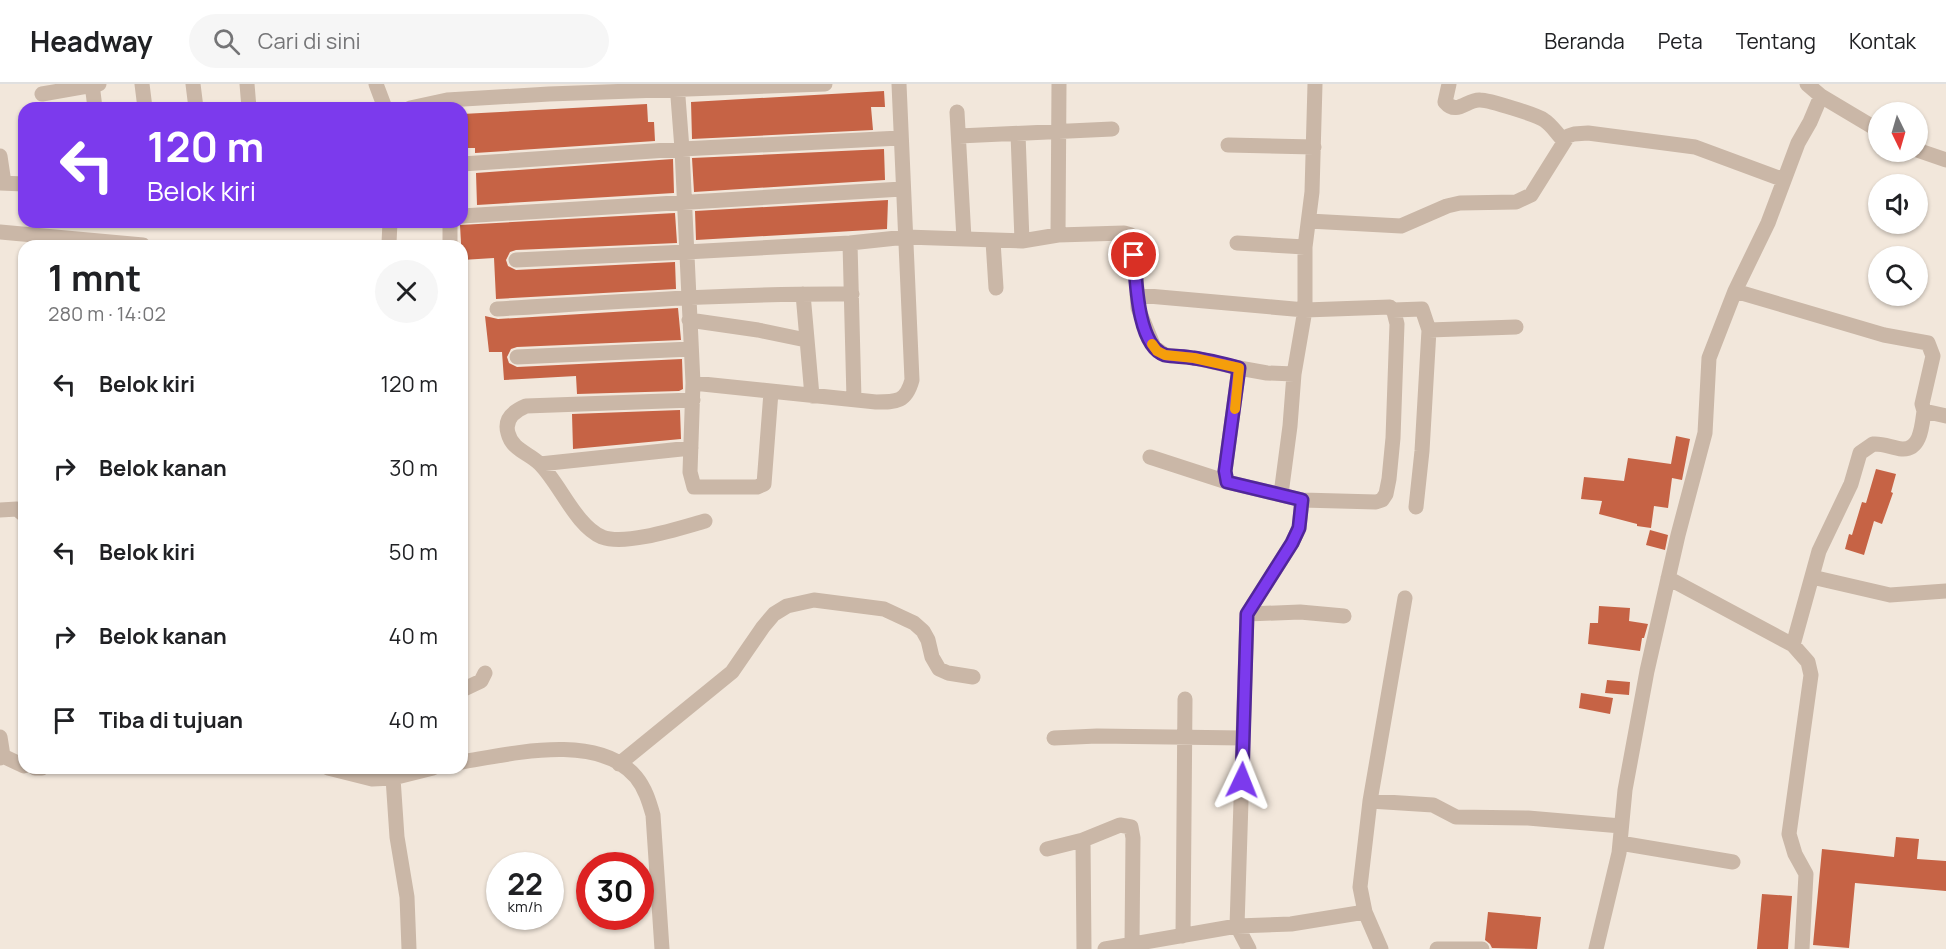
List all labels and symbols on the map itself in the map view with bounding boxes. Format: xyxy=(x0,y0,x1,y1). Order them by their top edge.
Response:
north arrow xyxy=(1868,102,1928,162)
pin xyxy=(1108,229,1159,280)
position arrow xyxy=(1210,748,1274,812)
speed limit sign: 30 xyxy=(576,852,654,930)

